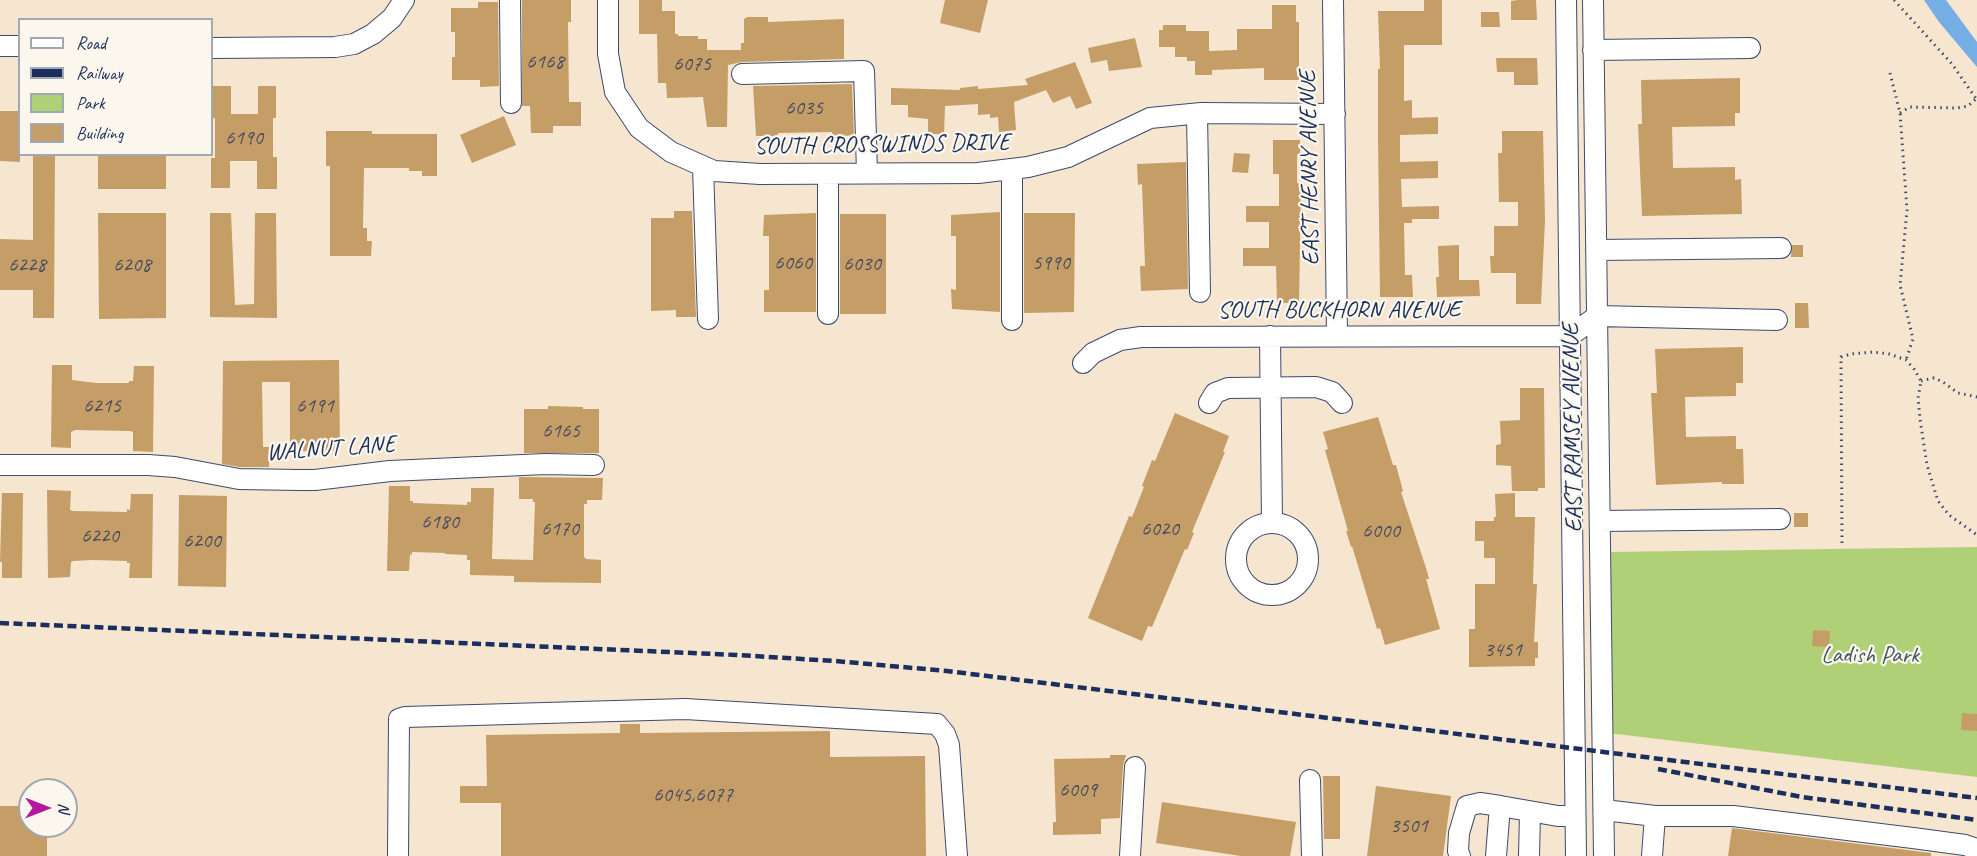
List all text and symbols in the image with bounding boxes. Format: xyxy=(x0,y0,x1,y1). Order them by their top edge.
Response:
legend xyxy=(18,18,213,156)
text: Road xyxy=(76,32,106,54)
house number: 6168 xyxy=(526,49,564,75)
house number: 6075 xyxy=(673,51,711,77)
text: Railway xyxy=(76,62,123,84)
street label: EAST HENRY AVENUE xyxy=(1294,70,1326,266)
text: Park xyxy=(76,92,105,114)
house number: 6035 xyxy=(785,95,823,121)
text: Building xyxy=(76,122,123,144)
house number: 6190 xyxy=(225,125,263,151)
street label: SOUTH CROSSWINDS DRIVE xyxy=(754,128,1010,162)
house number: 6060 xyxy=(774,250,812,276)
house number: 5990 xyxy=(1032,250,1070,276)
house number: 6030 xyxy=(843,251,881,277)
house number: 6228 xyxy=(8,252,46,278)
house number: 6208 xyxy=(113,252,151,278)
street label: SOUTH BUCKHORN AVENUE xyxy=(1217,297,1461,325)
street label: EAST RAMSEY AVENUE xyxy=(1557,323,1589,533)
house number: 6215 xyxy=(83,393,121,419)
house number: 6191 xyxy=(296,393,334,419)
house number: 6165 xyxy=(542,418,580,444)
street label: WALNUT LANE xyxy=(266,430,396,468)
house number: 6180 xyxy=(421,509,459,535)
house number: 6170 xyxy=(541,516,579,542)
house number: 6020 xyxy=(1141,516,1179,542)
house number: 6000 xyxy=(1362,518,1400,544)
house number: 6220 xyxy=(81,523,119,549)
house number: 6200 xyxy=(183,528,221,554)
house number: 3451 xyxy=(1484,637,1522,663)
park label: Ladish Park xyxy=(1821,642,1919,670)
house number: 6009 xyxy=(1059,777,1097,803)
north arrow xyxy=(18,778,78,838)
house number: 6045,6077 xyxy=(653,782,733,808)
text: N xyxy=(54,803,74,813)
house number: 3501 xyxy=(1390,813,1428,839)

